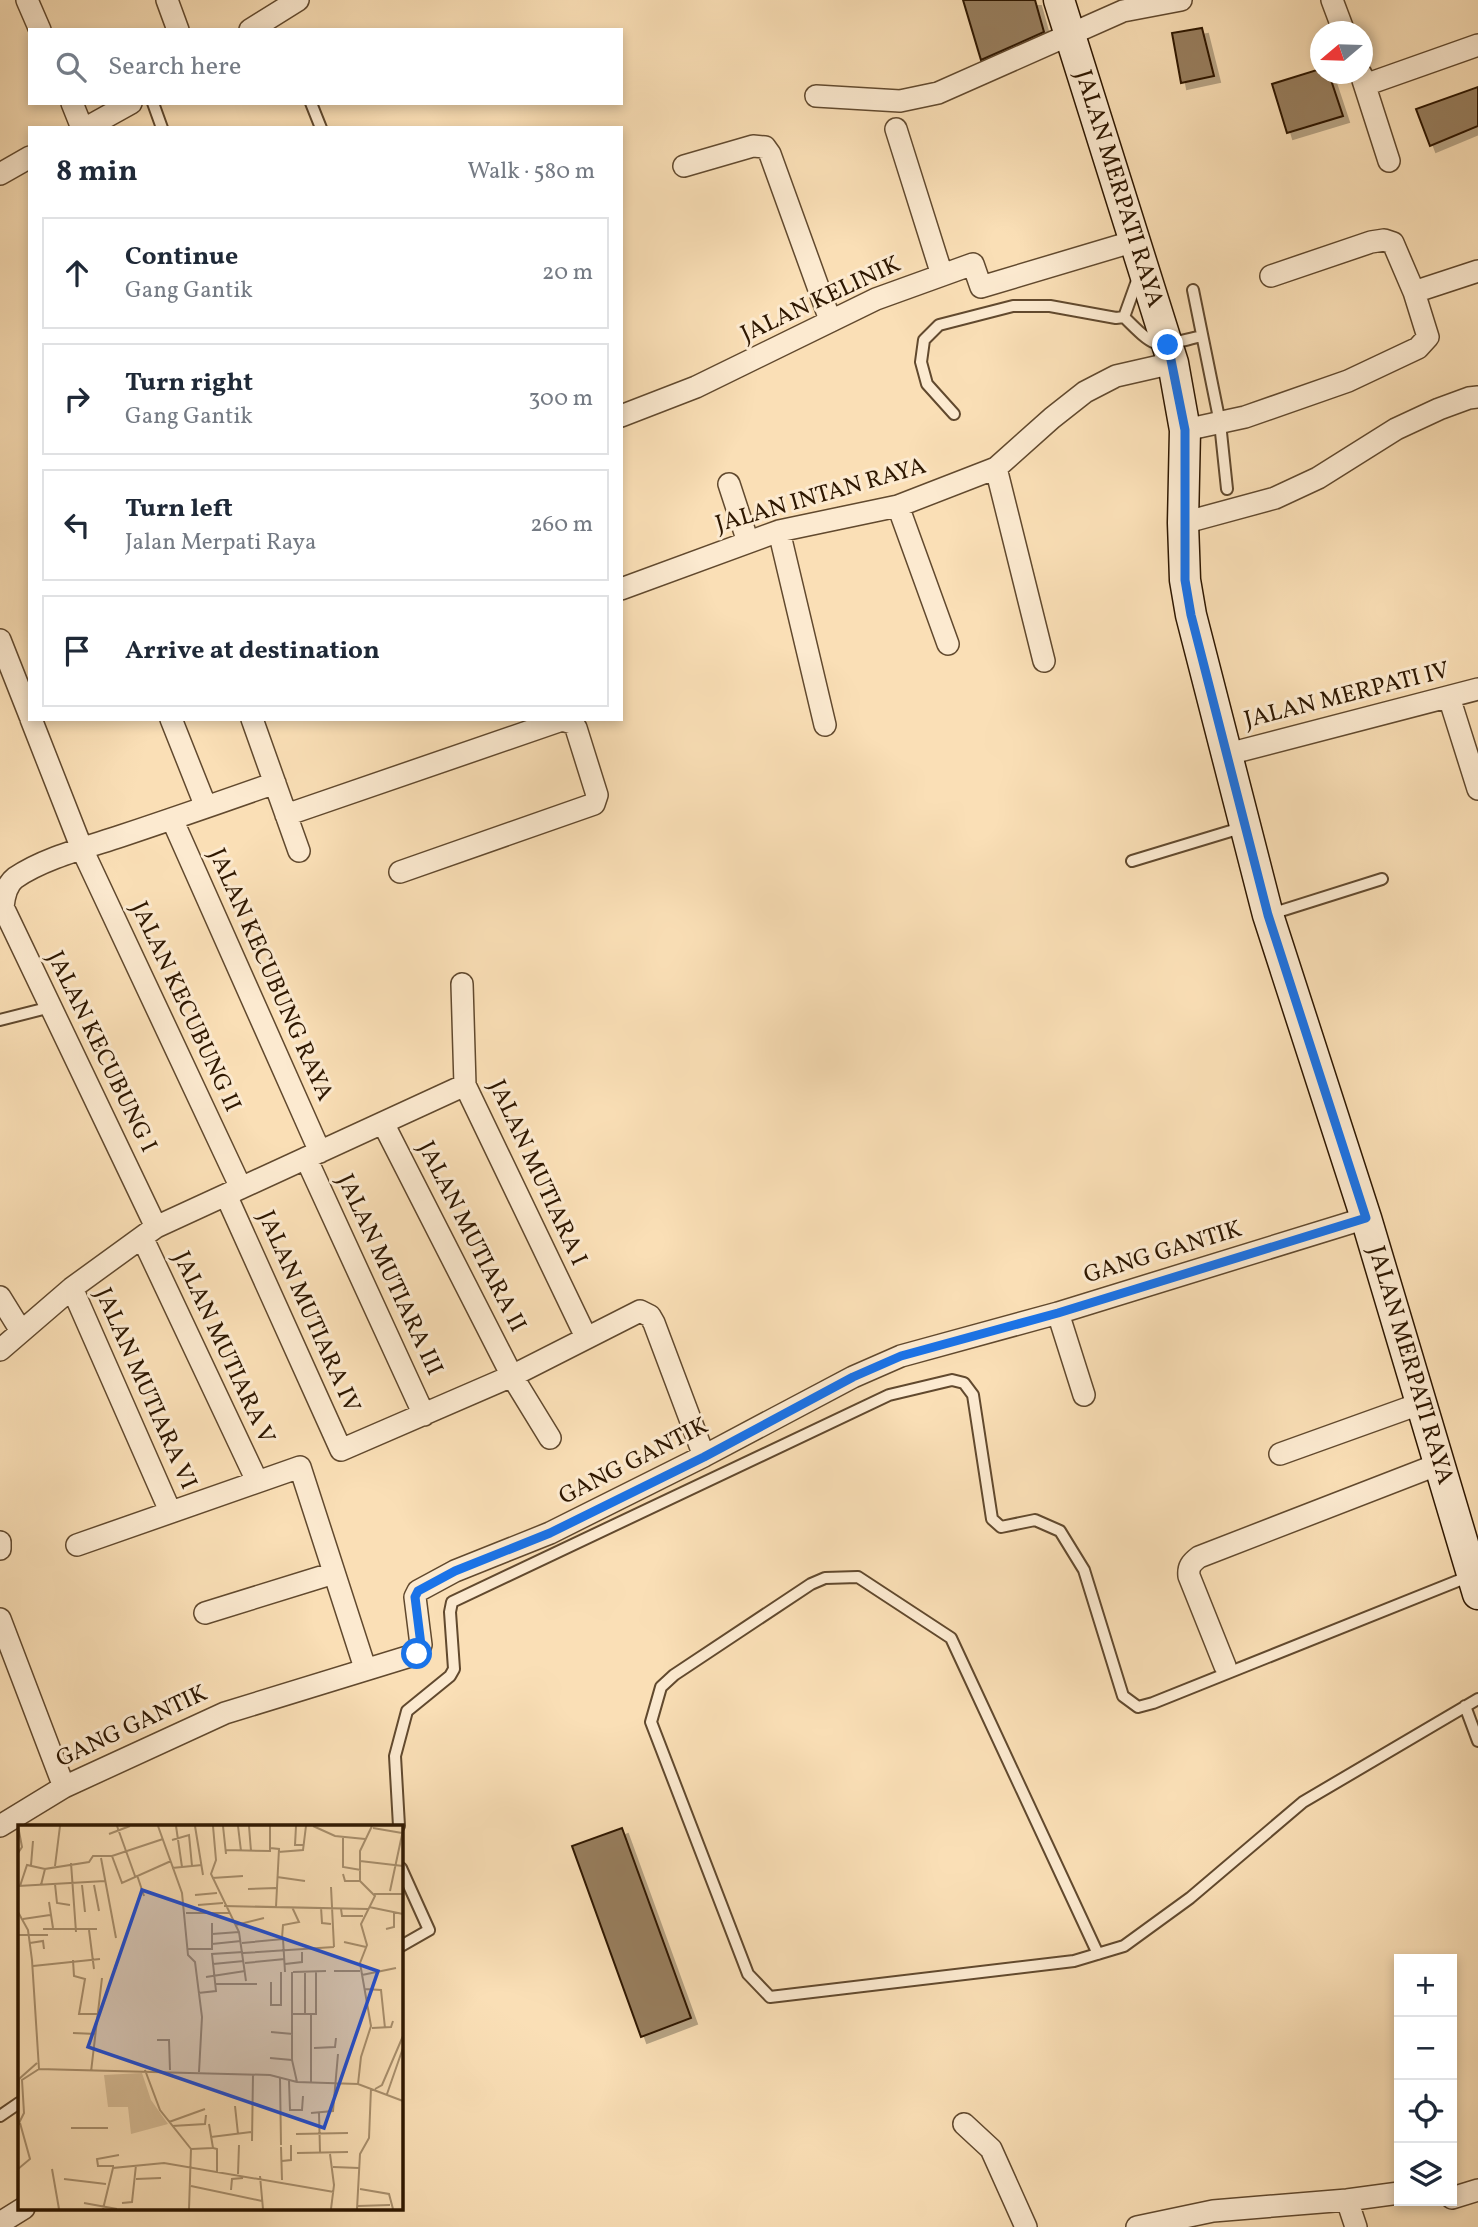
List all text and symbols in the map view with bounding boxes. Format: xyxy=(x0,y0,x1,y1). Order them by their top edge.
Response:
north arrow xyxy=(1310,21,1373,84)
search box xyxy=(28,28,623,105)
icon: search xyxy=(52,48,90,86)
text: Search here xyxy=(108,49,241,85)
street label: JALAN MERPATI RAYA xyxy=(1065,66,1172,312)
text: 8 min xyxy=(56,151,138,193)
text: Walk · 580 m xyxy=(467,156,595,188)
text: Continue xyxy=(125,239,238,275)
street label: JALAN KELINIK xyxy=(735,248,907,352)
icon: ahead xyxy=(58,254,96,292)
text: 20 m xyxy=(542,257,593,289)
text: Gang Gantik xyxy=(125,275,253,307)
route end xyxy=(1152,329,1183,360)
text: Turn right xyxy=(125,365,253,401)
icon: right xyxy=(58,380,96,418)
text: 300 m xyxy=(529,383,593,415)
text: Gang Gantik xyxy=(125,401,253,433)
street label: JALAN INTAN RAYA xyxy=(712,450,930,542)
text: Turn left xyxy=(125,491,233,527)
icon: left xyxy=(58,506,96,544)
text: 260 m xyxy=(530,509,593,541)
text: Jalan Merpati Raya xyxy=(125,527,316,559)
icon: arrive xyxy=(58,632,96,670)
text: Arrive at destination xyxy=(125,633,380,669)
street label: JALAN MERPATI IV xyxy=(1241,654,1453,738)
street label: JALAN KECUBUNG RAYA xyxy=(199,843,341,1107)
street label: JALAN KECUBUNG II xyxy=(121,896,249,1118)
street label: JALAN KECUBUNG I xyxy=(37,946,165,1158)
street label: JALAN MUTIARA I xyxy=(479,1074,595,1272)
street label: JALAN MUTIARA II xyxy=(408,1136,534,1338)
street label: JALAN MUTIARA III xyxy=(327,1169,451,1381)
street label: JALAN MUTIARA IV xyxy=(248,1205,368,1419)
street label: GANG GANTIK xyxy=(1080,1213,1246,1293)
street label: JALAN MERPATI RAYA xyxy=(1358,1242,1462,1489)
street label: JALAN MUTIARA V xyxy=(163,1246,283,1450)
street label: JALAN MUTIARA VI xyxy=(85,1283,205,1495)
street label: GANG GANTIK xyxy=(553,1410,715,1514)
route start xyxy=(401,1638,432,1669)
street label: GANG GANTIK xyxy=(51,1677,213,1777)
inset map xyxy=(18,1825,402,2210)
map controls xyxy=(1394,1954,1457,2206)
button: + xyxy=(1394,1954,1457,2017)
button: − xyxy=(1394,2017,1457,2080)
button: locate xyxy=(1394,2080,1457,2143)
button: layers xyxy=(1394,2143,1457,2206)

